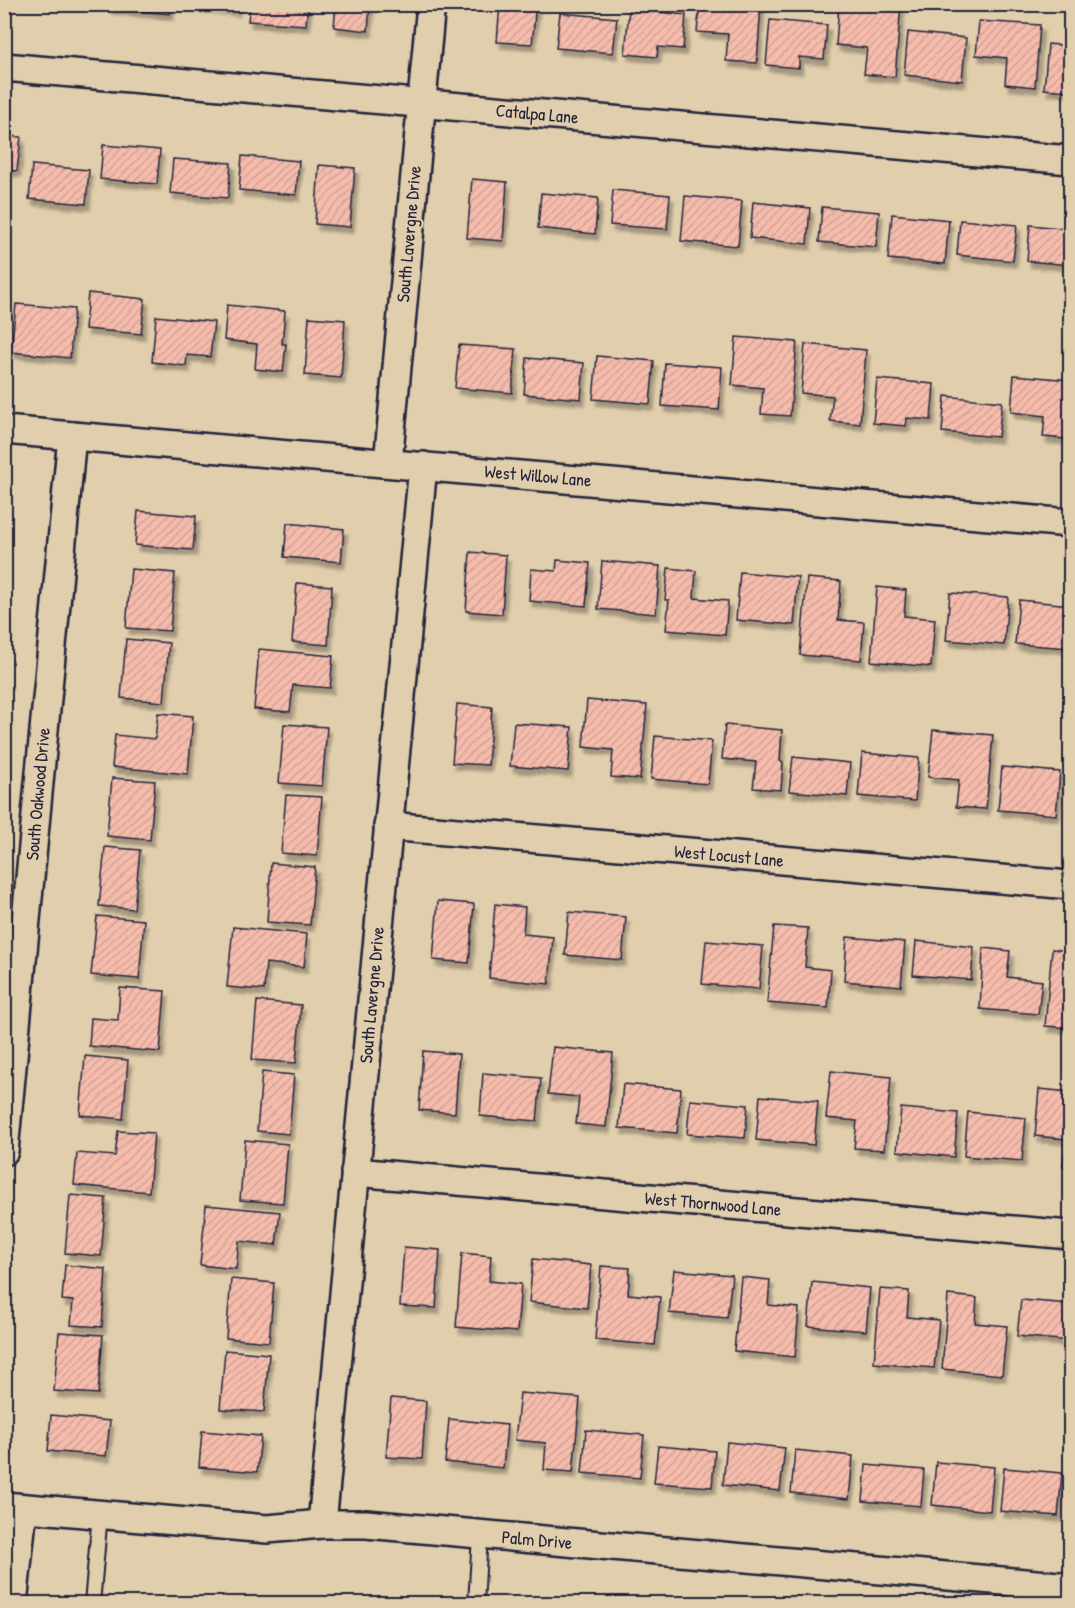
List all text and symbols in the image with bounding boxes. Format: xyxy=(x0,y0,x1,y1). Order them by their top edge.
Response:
street label: Catalpa Lane xyxy=(495,97,579,130)
street label: South Lavergne Drive xyxy=(390,165,427,303)
street label: West Willow Lane xyxy=(484,458,593,493)
street label: South Oakwood Drive xyxy=(19,727,56,861)
street label: West Locust Lane xyxy=(673,838,785,873)
street label: South Lavergne Drive xyxy=(353,926,390,1064)
street label: West Thornwood Lane xyxy=(644,1185,782,1222)
street label: Palm Drive xyxy=(501,1524,573,1555)

